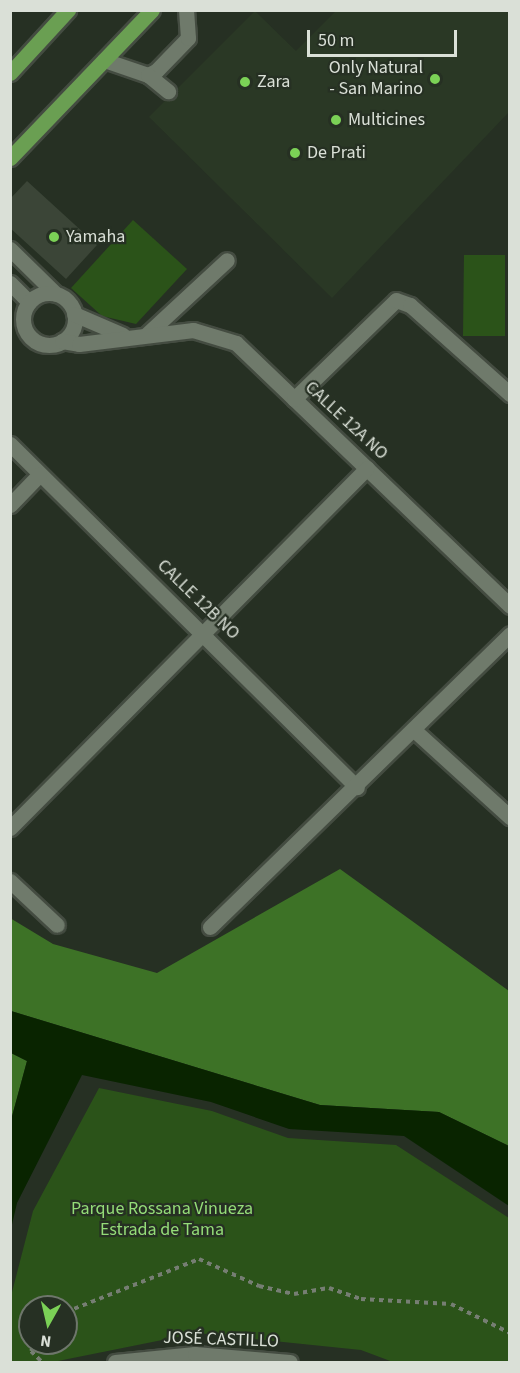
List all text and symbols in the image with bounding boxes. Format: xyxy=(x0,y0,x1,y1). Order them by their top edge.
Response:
scale bar xyxy=(310,18,460,56)
text: 50 m xyxy=(318,28,354,53)
place label: Only Natural - San Marino xyxy=(329,58,423,100)
place label: Zara xyxy=(257,71,290,93)
marker: Only Natural - San Marino xyxy=(428,72,442,86)
marker: Zara xyxy=(238,75,252,89)
place label: Multicines xyxy=(348,109,425,131)
marker: Multicines xyxy=(329,113,343,127)
place label: De Prati xyxy=(307,142,366,164)
marker: De Prati xyxy=(288,146,302,160)
place label: Yamaha xyxy=(66,226,125,248)
marker: Yamaha xyxy=(47,230,61,244)
street label: CALLE 12A NO xyxy=(300,377,392,465)
street label: CALLE 12B NO xyxy=(152,555,244,645)
park label: Parque Rossana Vinueza Estrada de Tama xyxy=(71,1199,253,1242)
north arrow xyxy=(18,1295,78,1355)
street label: JOSÉ CASTILLO xyxy=(163,1327,279,1353)
text: N xyxy=(39,1329,53,1352)

